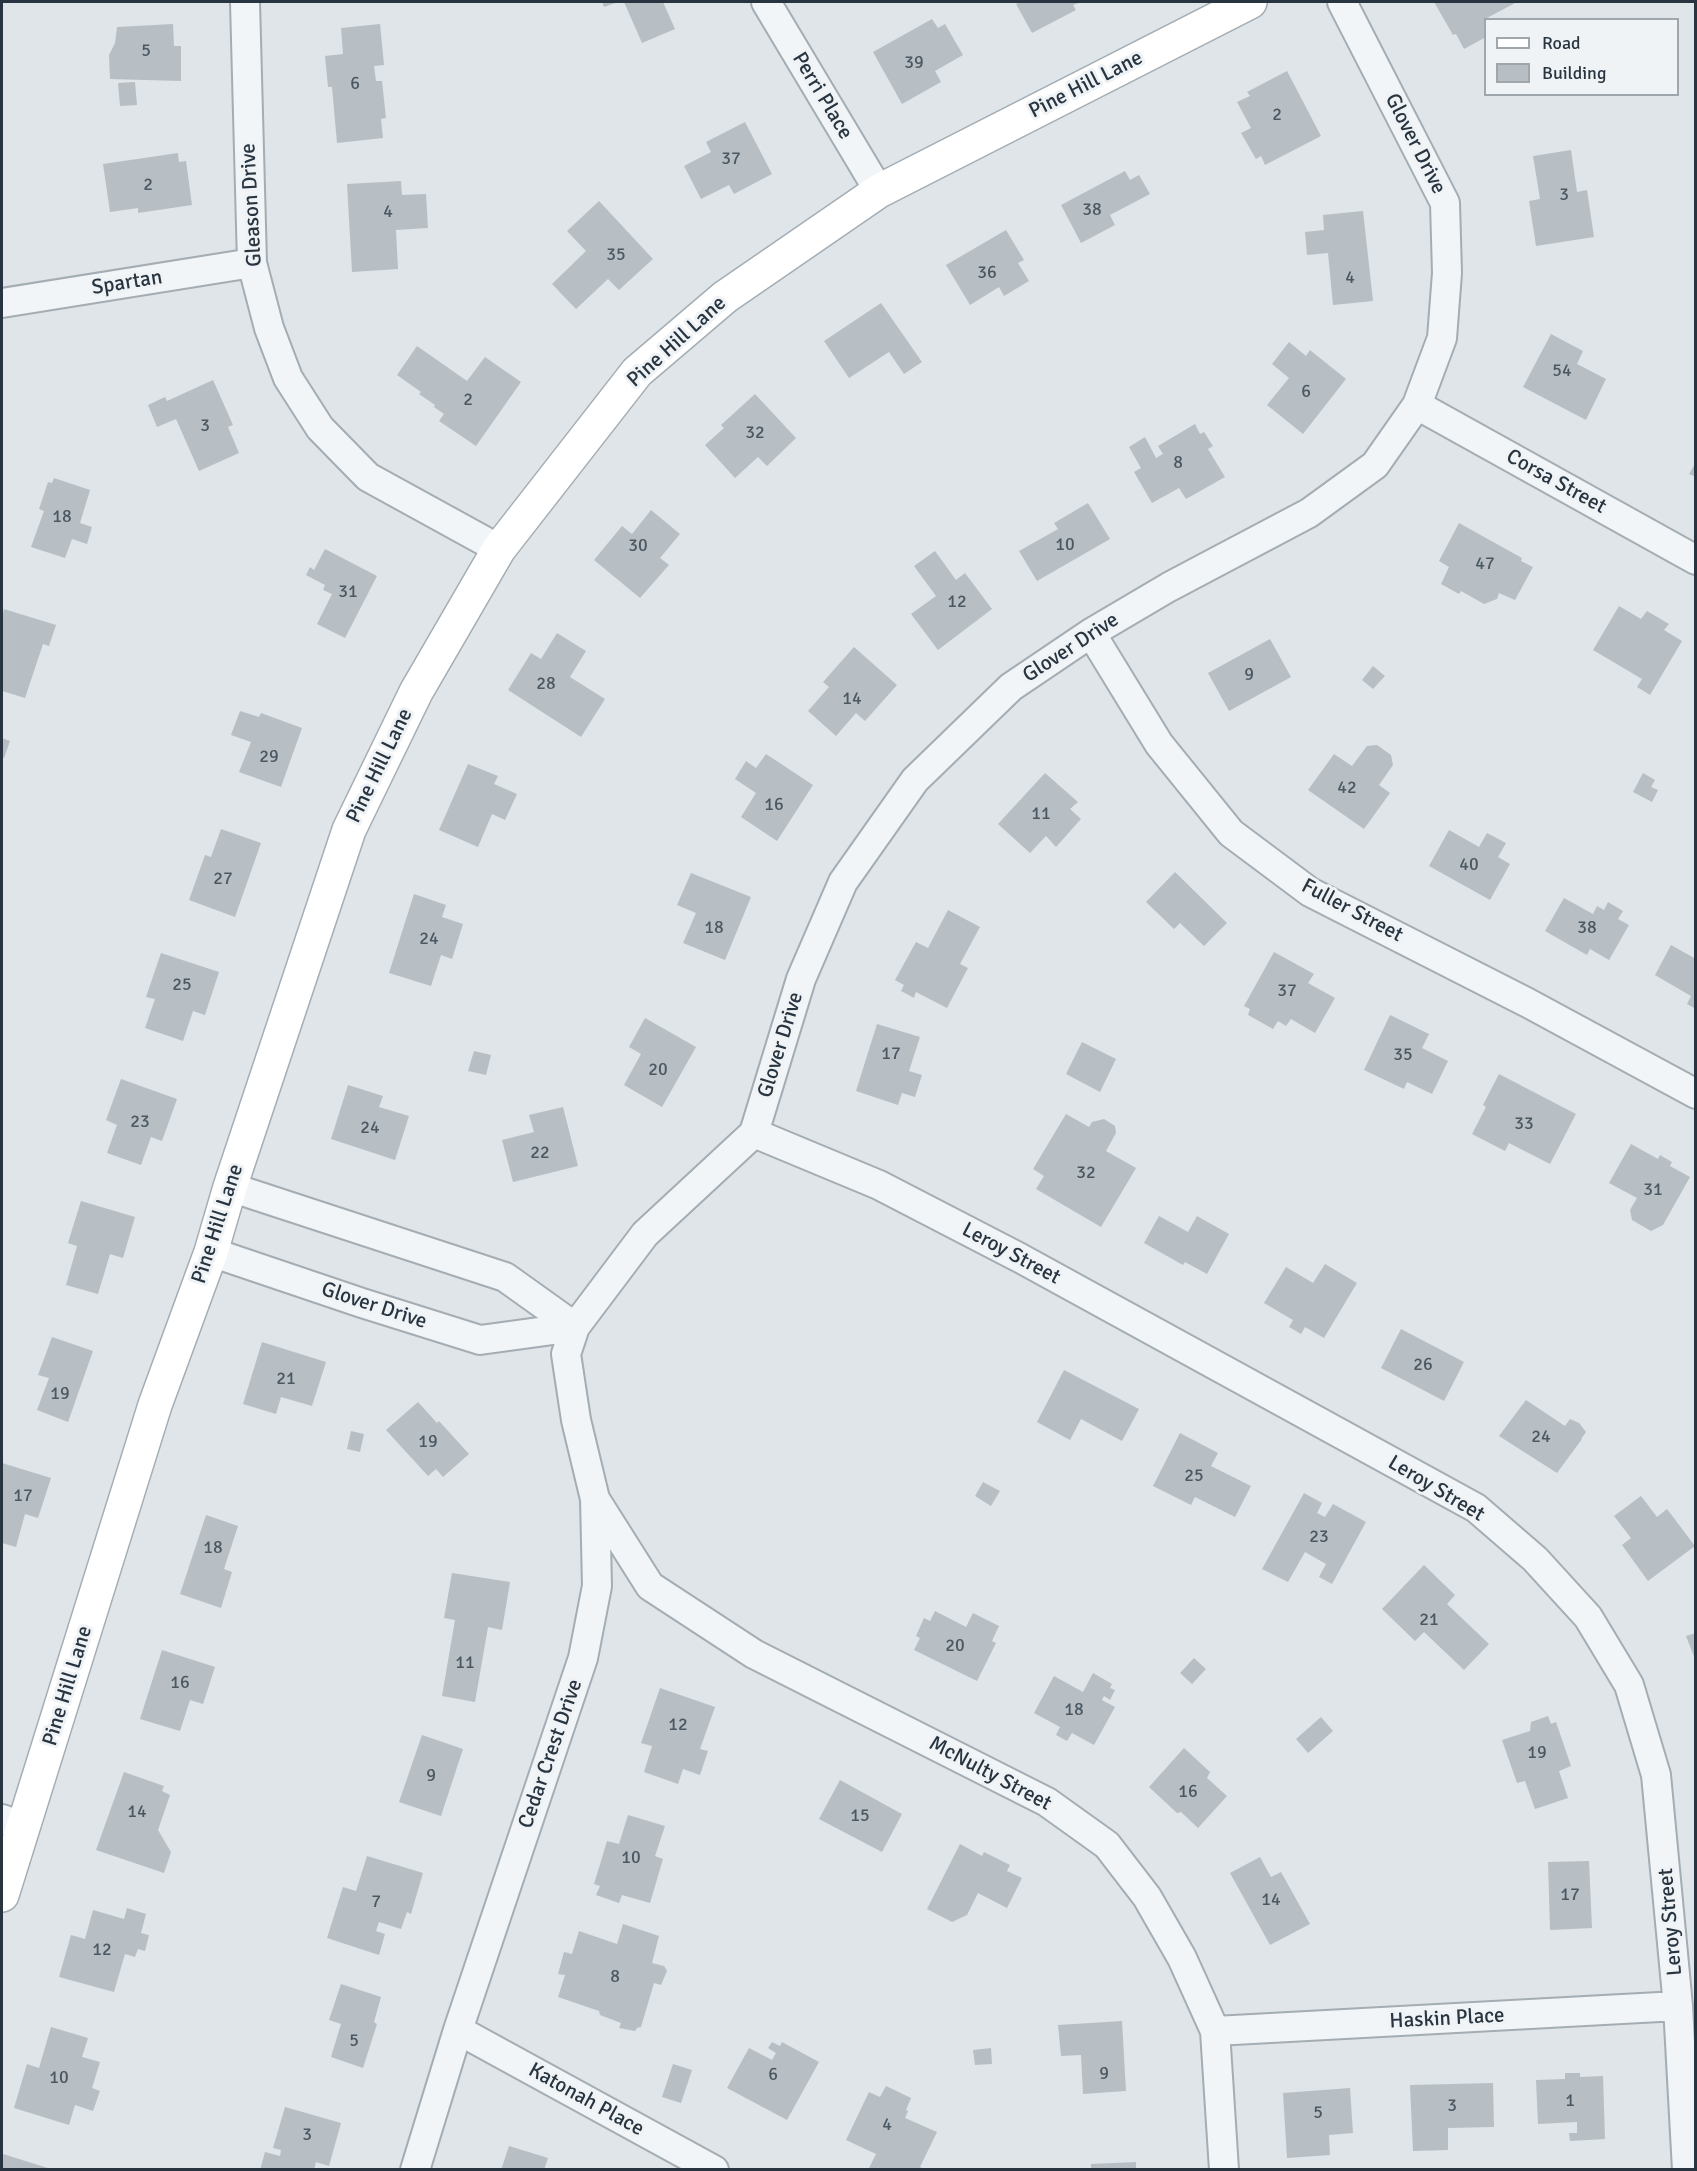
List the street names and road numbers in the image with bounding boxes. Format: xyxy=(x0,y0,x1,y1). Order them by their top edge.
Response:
street label: Pine Hill Lane xyxy=(1025,46,1147,124)
street label: Perri Place xyxy=(786,48,858,144)
street label: Glover Drive xyxy=(1379,90,1451,198)
street label: Gleason Drive xyxy=(236,143,268,267)
street label: Spartan xyxy=(90,265,164,301)
street label: Pine Hill Lane xyxy=(622,291,732,393)
street label: Corsa Street xyxy=(1502,444,1610,520)
street label: Glover Drive xyxy=(1018,608,1124,688)
street label: Pine Hill Lane xyxy=(341,705,419,827)
street label: Fuller Street xyxy=(1297,874,1407,948)
street label: Glover Drive xyxy=(753,989,809,1101)
street label: Pine Hill Lane xyxy=(187,1161,249,1287)
street label: Leroy Street xyxy=(957,1218,1065,1290)
street label: Glover Drive xyxy=(318,1277,430,1335)
street label: Leroy Street xyxy=(1383,1450,1489,1528)
street label: Pine Hill Lane xyxy=(38,1623,98,1749)
street label: Cedar Crest Drive xyxy=(514,1676,588,1832)
street label: McNulty Street xyxy=(924,1731,1056,1817)
street label: Leroy Street xyxy=(1654,1867,1688,1977)
street label: Haskin Place xyxy=(1389,2003,1505,2035)
street label: Katonah Place xyxy=(524,2058,648,2142)

